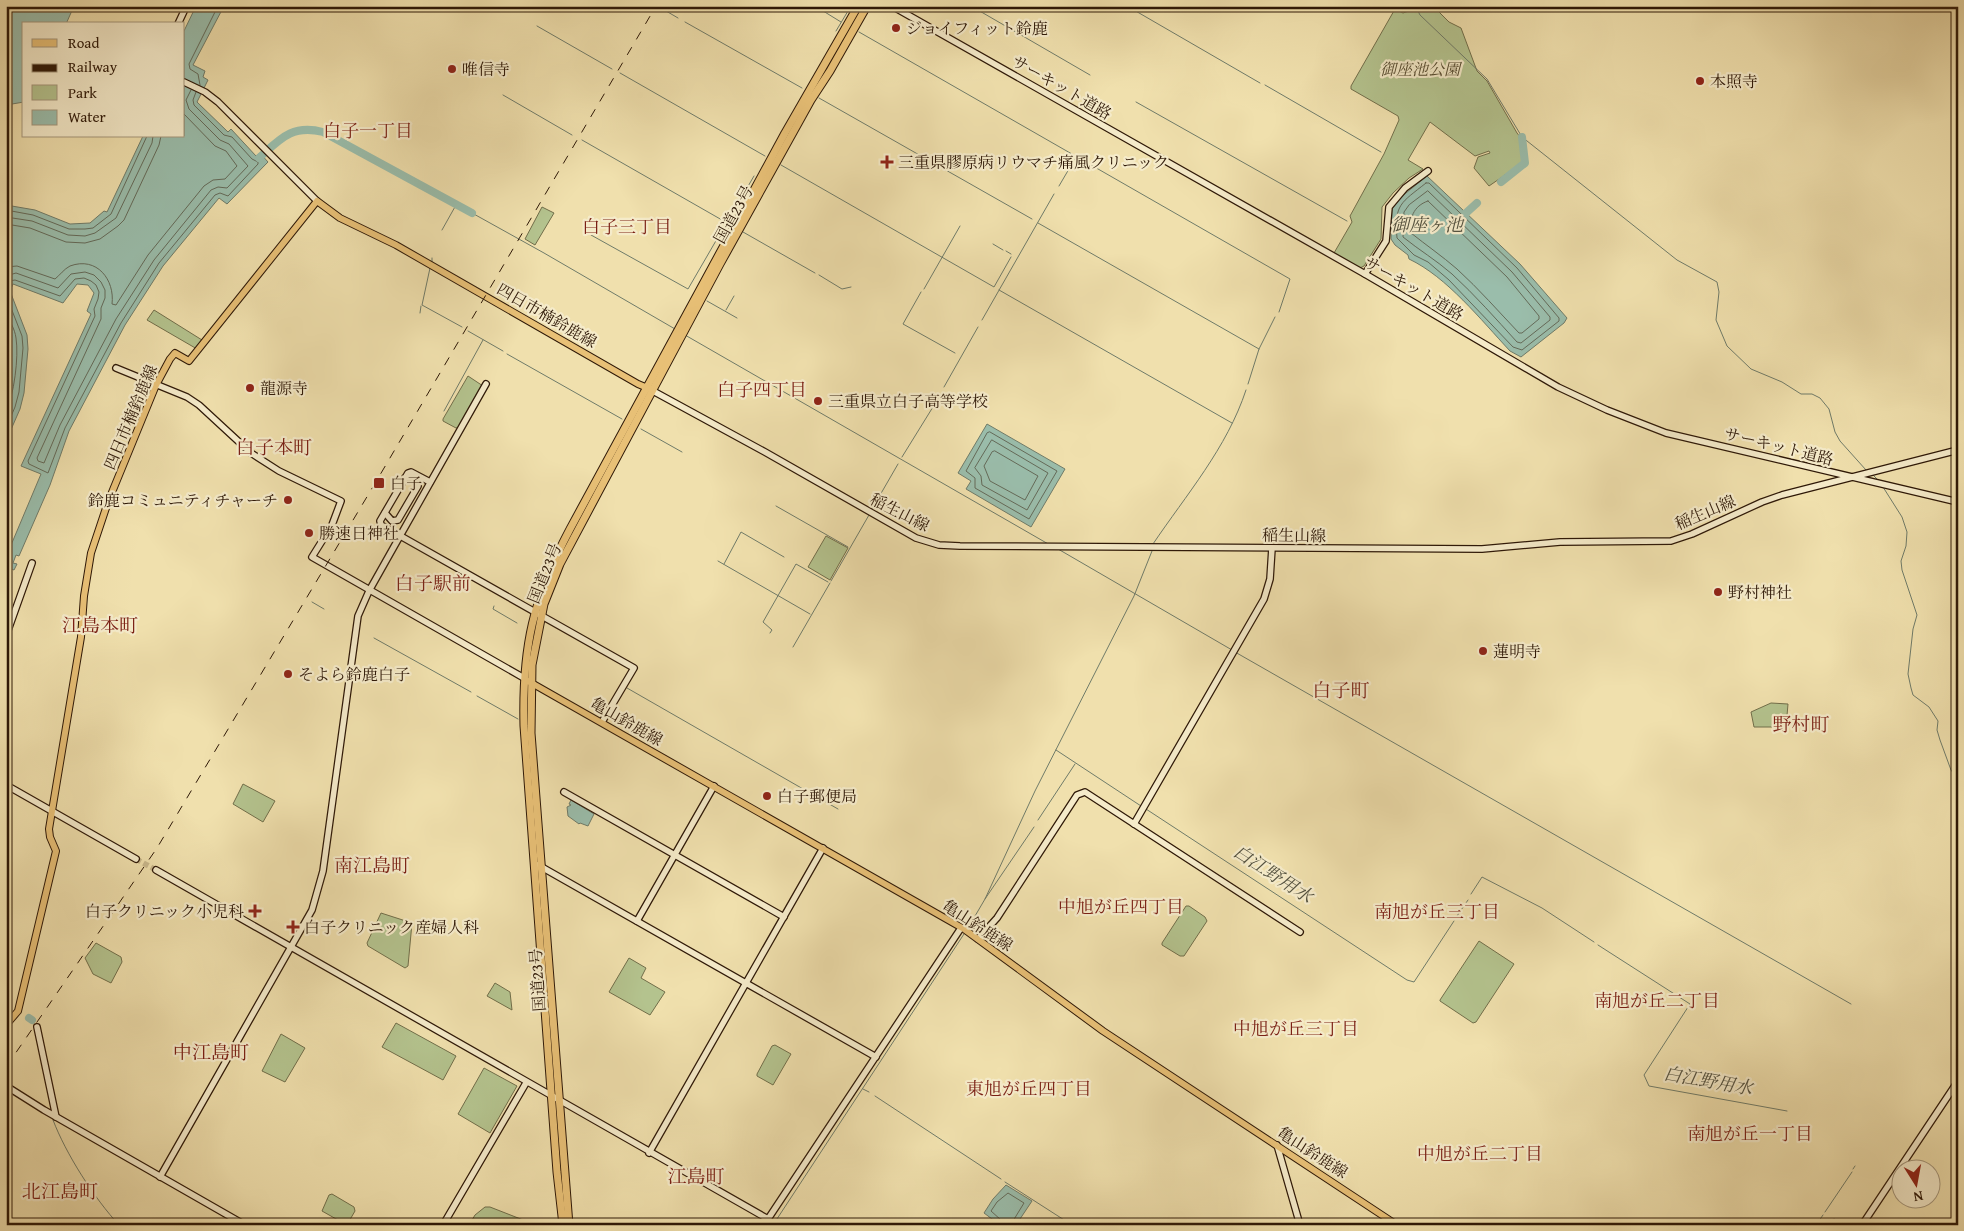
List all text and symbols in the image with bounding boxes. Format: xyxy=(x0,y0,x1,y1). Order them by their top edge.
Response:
place label: ジョイフィット鈴鹿 xyxy=(906,16,1048,40)
legend xyxy=(22,22,185,138)
marker: ジョイフィット鈴鹿 xyxy=(890,22,902,34)
text: Road xyxy=(68,32,99,53)
street label: サーキット道路 xyxy=(1008,49,1116,125)
text: Railway xyxy=(68,56,118,77)
place label: 唯信寺 xyxy=(462,57,510,81)
park label: 御座池公園 xyxy=(1380,57,1463,81)
marker: 唯信寺 xyxy=(446,63,458,75)
place label: 本照寺 xyxy=(1710,69,1758,93)
marker: 本照寺 xyxy=(1694,75,1706,87)
text: Park xyxy=(68,82,97,103)
text: Water xyxy=(68,106,106,127)
district label: 白子一丁目 xyxy=(323,117,413,144)
place label: 三重県膠原病リウマチ痛風クリニック xyxy=(898,150,1169,174)
marker: 三重県膠原病リウマチ痛風クリニック xyxy=(880,155,894,169)
street label: 国道23号 xyxy=(707,180,759,248)
water label: 御座ヶ池 xyxy=(1391,211,1465,238)
district label: 白子三丁目 xyxy=(582,213,672,240)
street label: サーキット道路 xyxy=(1360,250,1468,326)
street label: 四日市楠鈴鹿線 xyxy=(492,277,602,353)
street label: 四日市楠鈴鹿線 xyxy=(97,361,163,473)
place label: 龍源寺 xyxy=(260,376,308,400)
district label: 白子四丁目 xyxy=(717,376,807,403)
marker: 龍源寺 xyxy=(244,382,256,394)
place label: 三重県立白子高等学校 xyxy=(828,389,988,413)
marker: 三重県立白子高等学校 xyxy=(812,395,824,407)
street label: サーキット道路 xyxy=(1722,421,1836,471)
district label: 白子本町 xyxy=(236,433,312,461)
place label: 白子 xyxy=(390,471,422,495)
marker: 白子 xyxy=(372,476,386,490)
street label: 稲生山線 xyxy=(866,487,934,537)
place label: 鈴鹿コミュニティチャーチ xyxy=(87,488,278,512)
street label: 稲生山線 xyxy=(1671,488,1739,536)
marker: 鈴鹿コミュニティチャーチ xyxy=(282,494,294,506)
place label: 勝速日神社 xyxy=(319,521,399,545)
street label: 稲生山線 xyxy=(1262,522,1326,548)
marker: 勝速日神社 xyxy=(303,527,315,539)
street label: 国道23号 xyxy=(521,539,567,607)
district label: 白子駅前 xyxy=(395,569,471,597)
place label: 野村神社 xyxy=(1728,580,1792,604)
marker: 野村神社 xyxy=(1712,586,1724,598)
district label: 江島本町 xyxy=(62,611,138,639)
place label: 蓮明寺 xyxy=(1493,639,1541,663)
marker: 蓮明寺 xyxy=(1477,645,1489,657)
place label: そよら鈴鹿白子 xyxy=(298,662,410,686)
marker: そよら鈴鹿白子 xyxy=(282,668,294,680)
district label: 白子町 xyxy=(1312,676,1370,704)
street label: 亀山鈴鹿線 xyxy=(586,691,668,751)
district label: 野村町 xyxy=(1772,710,1830,738)
place label: 白子郵便局 xyxy=(777,784,857,808)
marker: 白子郵便局 xyxy=(761,790,773,802)
water label: 白江野用水 xyxy=(1228,838,1320,911)
district label: 南江島町 xyxy=(334,851,410,879)
street label: 亀山鈴鹿線 xyxy=(938,893,1018,957)
district label: 中旭が丘四丁目 xyxy=(1058,893,1184,920)
district label: 南旭が丘三丁目 xyxy=(1374,898,1500,925)
place label: 白子クリニック小児科 xyxy=(85,899,244,923)
marker: 白子クリニック小児科 xyxy=(248,904,262,918)
place label: 白子クリニック産婦人科 xyxy=(304,915,479,939)
marker: 白子クリニック産婦人科 xyxy=(286,920,300,934)
street label: 国道23号 xyxy=(523,948,551,1012)
district label: 南旭が丘二丁目 xyxy=(1594,987,1720,1014)
district label: 中旭が丘三丁目 xyxy=(1233,1015,1359,1042)
district label: 中江島町 xyxy=(173,1038,249,1066)
water label: 白江野用水 xyxy=(1661,1059,1757,1102)
district label: 東旭が丘四丁目 xyxy=(966,1075,1092,1102)
street label: 亀山鈴鹿線 xyxy=(1273,1120,1353,1184)
district label: 南旭が丘一丁目 xyxy=(1687,1120,1813,1147)
district label: 中旭が丘二丁目 xyxy=(1417,1140,1543,1167)
north arrow xyxy=(1892,1158,1942,1208)
district label: 江島町 xyxy=(667,1162,725,1190)
district label: 北江島町 xyxy=(22,1177,98,1205)
text: N xyxy=(1911,1186,1925,1208)

